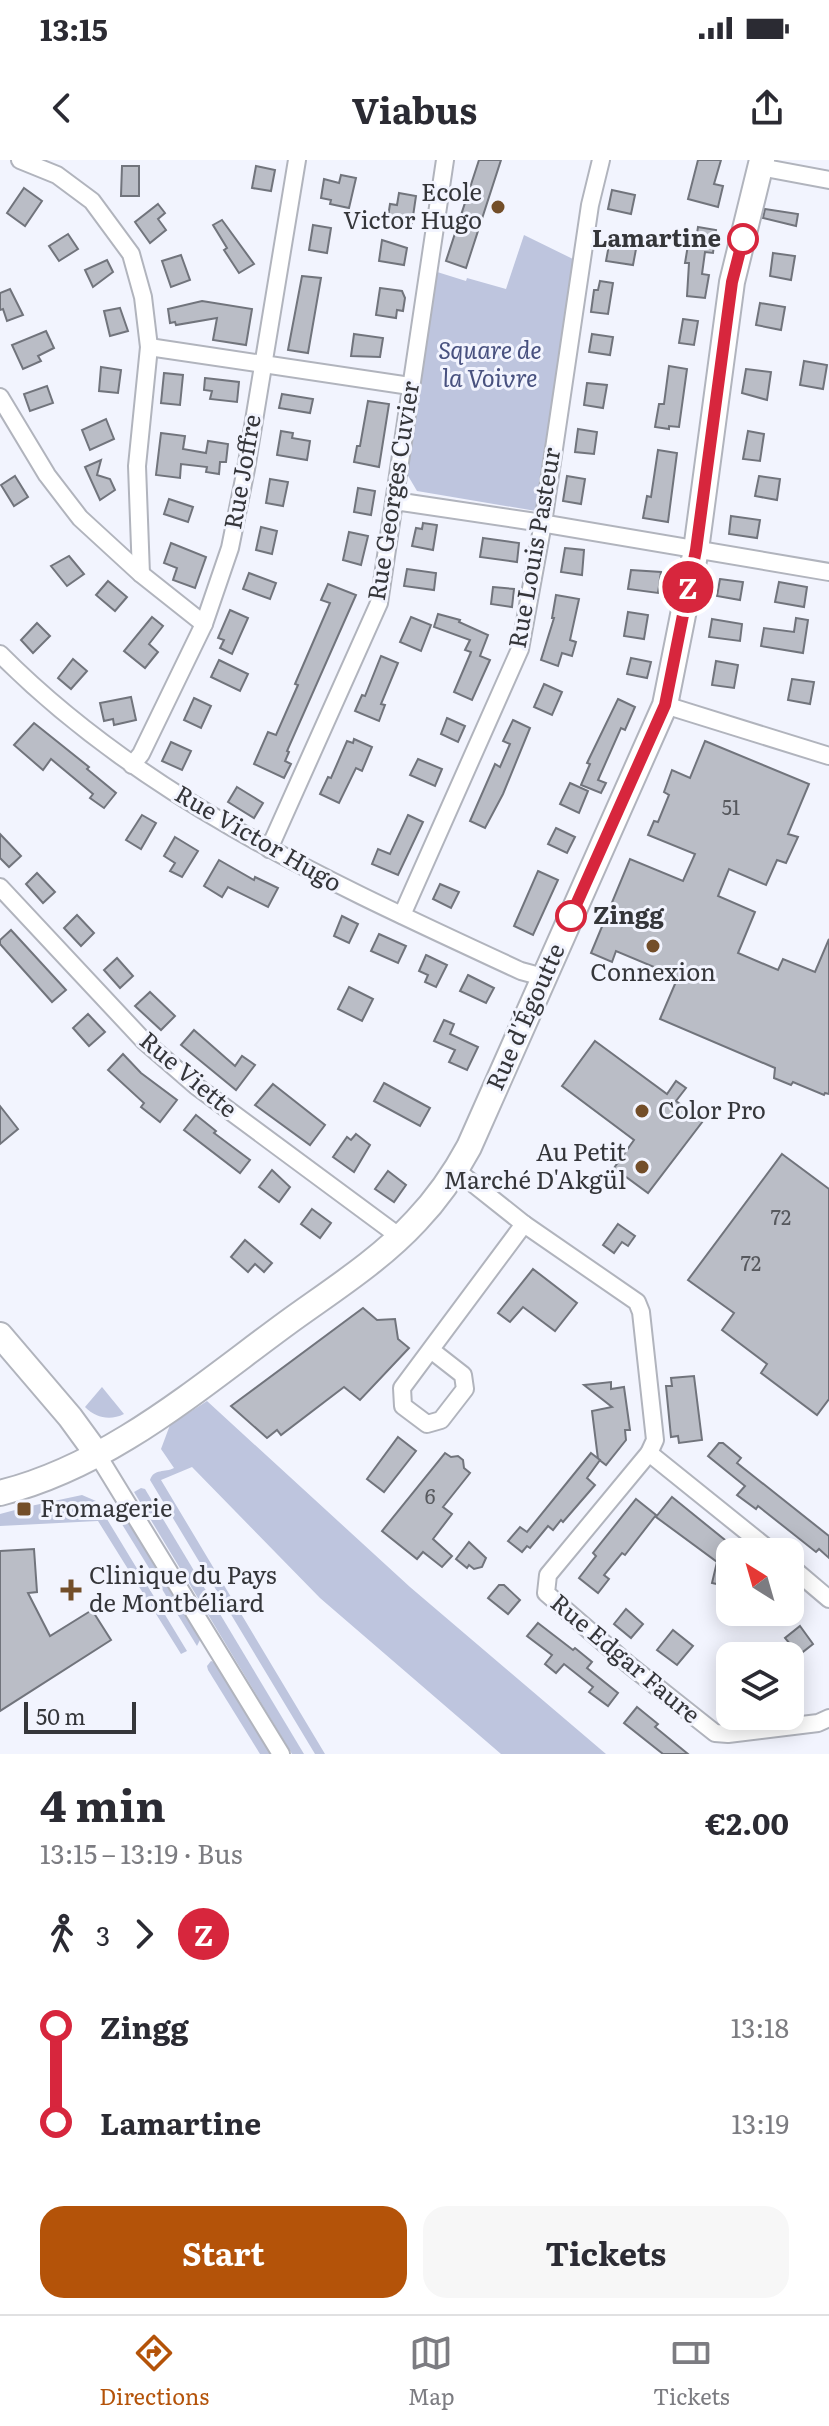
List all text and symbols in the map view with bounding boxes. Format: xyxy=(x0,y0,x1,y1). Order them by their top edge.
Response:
text: 13:15 xyxy=(40,6,108,50)
text: Viabus xyxy=(352,82,477,135)
icon: back xyxy=(40,86,84,130)
icon: share xyxy=(745,86,789,130)
place label: Ecole Victor Hugo xyxy=(343,173,482,236)
marker: Ecole Victor Hugo xyxy=(489,198,507,216)
place label: Lamartine xyxy=(592,219,721,254)
marker: Lamartine xyxy=(728,224,758,254)
park label: Square de la Voivre xyxy=(438,331,542,394)
street label: Rue Georges Cuvier xyxy=(357,378,426,603)
street label: Rue Joffre xyxy=(213,411,268,532)
street label: Rue Louis Pasteur xyxy=(498,444,568,651)
line badge: Z xyxy=(662,561,714,613)
text: Z xyxy=(678,566,698,608)
street label: Rue Victor Hugo xyxy=(169,775,349,899)
house number: 51 xyxy=(722,791,740,821)
place label: Zingg xyxy=(593,896,664,931)
marker: Zingg xyxy=(556,901,586,931)
street label: Rue d'Égoutte xyxy=(476,937,572,1095)
marker: Connexion xyxy=(644,937,662,955)
place label: Connexion xyxy=(590,953,716,988)
street label: Rue Viette xyxy=(133,1022,246,1124)
place label: Color Pro xyxy=(658,1091,766,1126)
marker: Color Pro xyxy=(633,1102,651,1120)
place label: Au Petit Marché D'Akgül xyxy=(444,1133,626,1196)
marker: Au Petit Marché D'Akgül xyxy=(633,1158,651,1176)
house number: 72 xyxy=(771,1201,791,1231)
house number: 72 xyxy=(741,1247,761,1277)
house number: 6 xyxy=(425,1480,436,1510)
place label: Fromagerie xyxy=(40,1489,172,1524)
marker: Fromagerie xyxy=(15,1500,33,1518)
north arrow xyxy=(716,1538,804,1626)
map controls xyxy=(716,1538,804,1730)
place label: Clinique du Pays de Montbéliard xyxy=(89,1556,277,1619)
marker: Clinique du Pays de Montbéliard xyxy=(60,1579,82,1601)
street label: Rue Edgar Faure xyxy=(544,1584,709,1730)
button: layers xyxy=(716,1642,804,1730)
scale bar xyxy=(24,1698,136,1734)
text: 50 m xyxy=(36,1699,86,1732)
text: 4 min xyxy=(40,1770,166,1836)
text: €2.00 xyxy=(705,1800,789,1844)
text: 13:15 – 13:19 · Bus xyxy=(40,1833,243,1872)
icon: walk xyxy=(40,1912,84,1956)
icon: forward xyxy=(122,1912,166,1956)
text: Z xyxy=(194,1913,213,1955)
text: 3 xyxy=(96,1915,110,1954)
text: Zingg xyxy=(100,2004,189,2048)
text: 13:18 xyxy=(731,2007,789,2046)
text: Lamartine xyxy=(100,2100,261,2144)
text: 13:19 xyxy=(731,2103,789,2142)
button: Start xyxy=(40,2206,407,2298)
button: Tickets xyxy=(423,2206,789,2298)
tab: Directions xyxy=(99,2331,209,2412)
tab: Map xyxy=(408,2331,454,2412)
tab: Tickets xyxy=(653,2331,730,2412)

